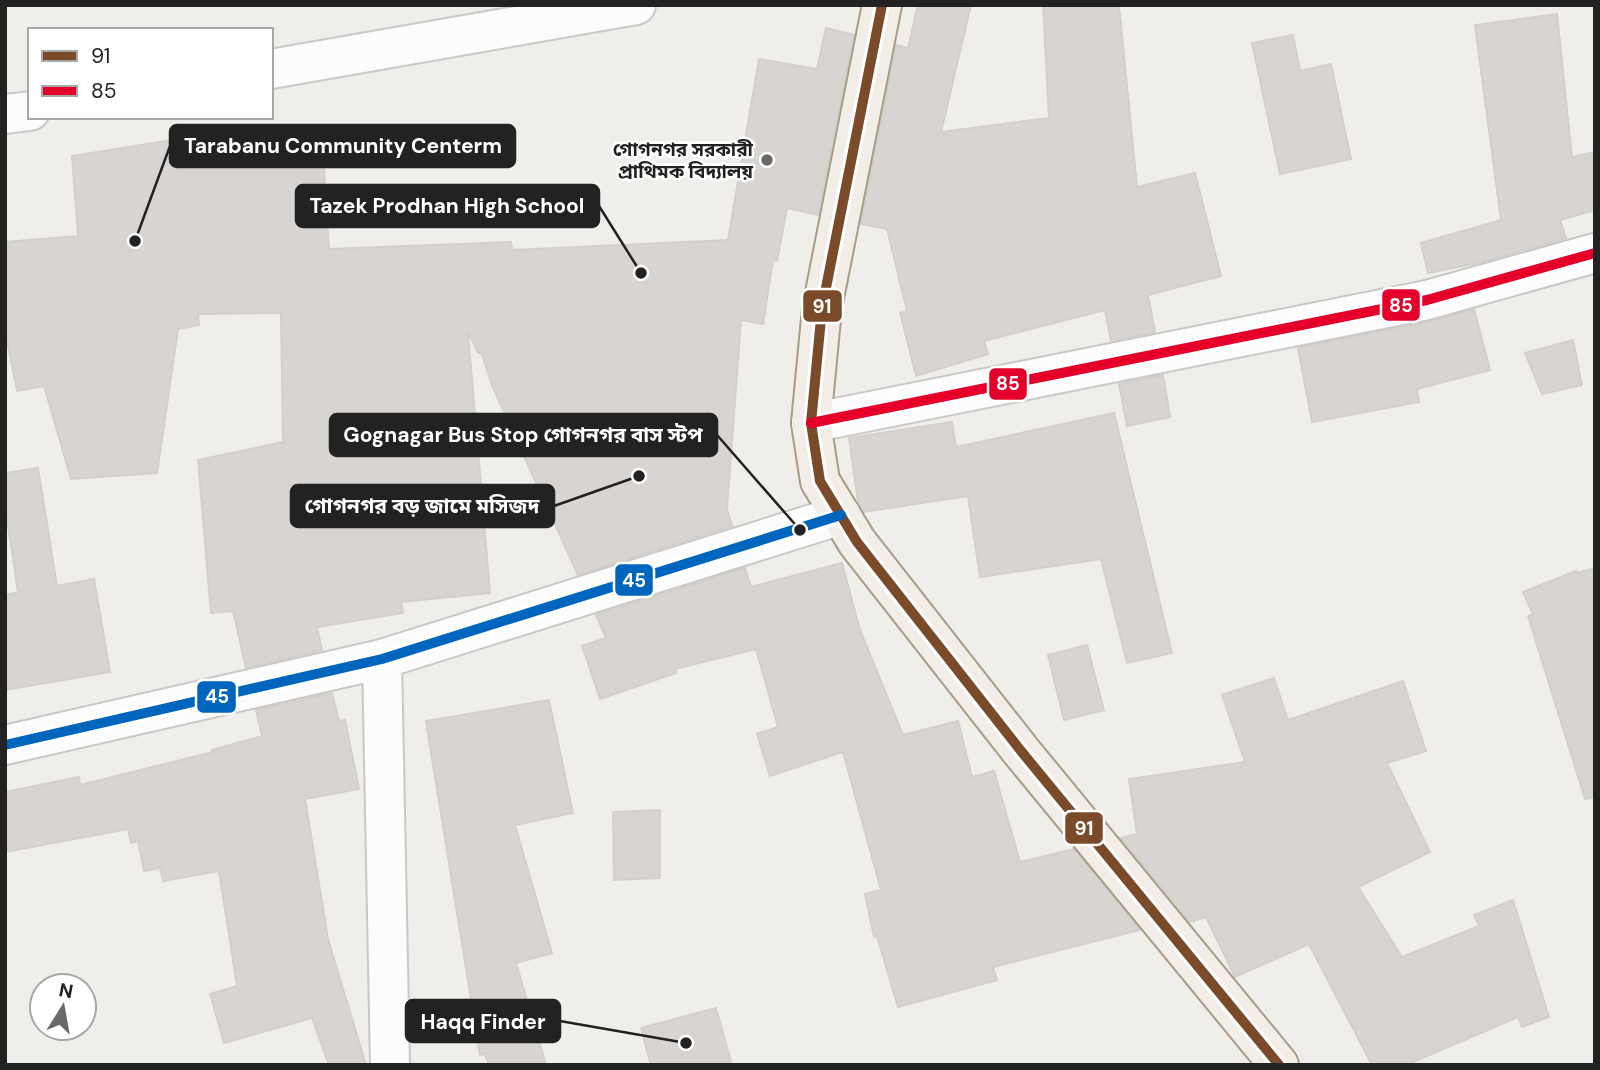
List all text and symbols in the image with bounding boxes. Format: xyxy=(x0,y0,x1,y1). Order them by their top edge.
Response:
legend xyxy=(28,28,273,119)
text: 91 xyxy=(91,42,110,70)
text: 85 xyxy=(91,77,117,105)
callout: Tarabanu Community Centerm xyxy=(170,125,515,167)
text: Tarabanu Community Centerm xyxy=(184,132,502,160)
place label: গোগনগর সরকারী প্রাথিমক বিদ্যালয় xyxy=(613,137,754,184)
marker: গোগনগর সরকারী প্রাথিমক বিদ্যালয় xyxy=(759,152,775,168)
callout: Tazek Prodhan High School xyxy=(296,185,599,227)
text: Tazek Prodhan High School xyxy=(310,192,584,220)
line badge: 85 xyxy=(1381,288,1421,322)
line badge: 91 xyxy=(802,289,843,323)
text: 85 xyxy=(1389,293,1413,318)
text: 91 xyxy=(813,294,831,319)
line badge: 85 xyxy=(988,367,1028,401)
text: 85 xyxy=(996,371,1020,396)
callout: Gognagar Bus Stop গোগনগর বাস স্টপ xyxy=(330,414,717,456)
text: Gognagar Bus Stop গোগনগর বাস স্টপ xyxy=(343,421,703,449)
callout: গোগনগর বড় জামে মসিজদ xyxy=(291,485,554,527)
text: গোগনগর বড় জামে মসিজদ xyxy=(305,492,540,520)
line badge: 45 xyxy=(614,563,654,597)
text: 45 xyxy=(622,568,646,593)
line badge: 45 xyxy=(196,680,237,714)
text: 45 xyxy=(205,684,229,709)
line badge: 91 xyxy=(1064,811,1104,845)
text: 91 xyxy=(1075,816,1093,841)
north arrow xyxy=(28,972,98,1042)
text: N xyxy=(57,977,75,1004)
callout: Haqq Finder xyxy=(406,1000,560,1042)
text: Haqq Finder xyxy=(420,1008,546,1036)

